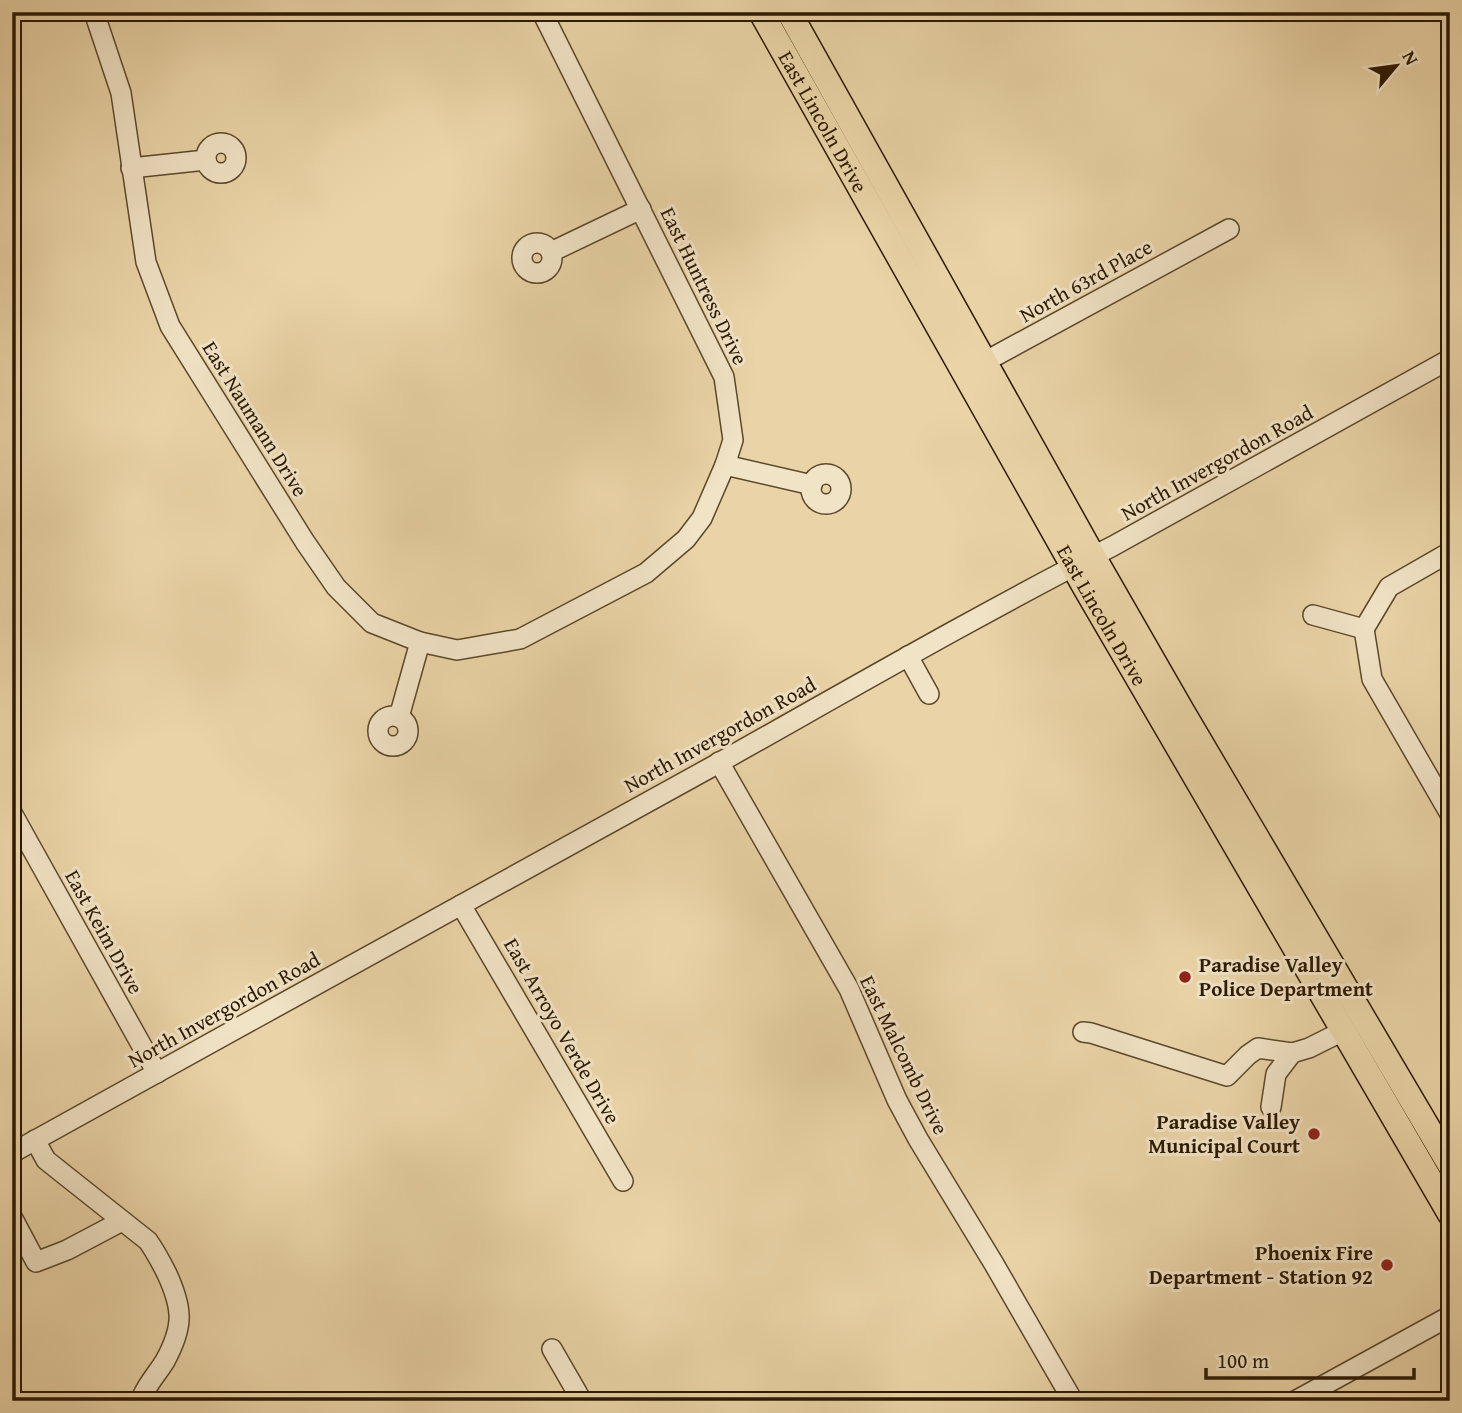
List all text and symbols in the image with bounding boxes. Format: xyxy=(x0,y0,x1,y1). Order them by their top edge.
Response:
north arrow xyxy=(1360,32,1430,102)
street label: East Lincoln Drive xyxy=(771,45,876,198)
text: N xyxy=(1396,45,1426,70)
street label: East Huntress Drive xyxy=(653,202,756,370)
street label: North 63rd Place xyxy=(1014,231,1158,330)
street label: East Naumann Drive xyxy=(195,335,316,503)
street label: North Invergordon Road xyxy=(1115,396,1319,528)
street label: East Lincoln Drive xyxy=(1049,539,1155,692)
street label: North Invergordon Road xyxy=(618,668,822,800)
street label: East Keim Drive xyxy=(57,864,152,1000)
street label: East Arroyo Verde Drive xyxy=(496,932,629,1130)
street label: North Invergordon Road xyxy=(122,943,326,1075)
place label: Paradise Valley Police Department xyxy=(1199,949,1373,1004)
marker: Paradise Valley Police Department xyxy=(1177,969,1193,985)
street label: East Malcomb Drive xyxy=(852,970,957,1140)
place label: Paradise Valley Municipal Court xyxy=(1148,1106,1300,1161)
marker: Paradise Valley Municipal Court xyxy=(1306,1126,1322,1142)
place label: Phoenix Fire Department - Station 92 xyxy=(1149,1237,1373,1292)
marker: Phoenix Fire Department - Station 92 xyxy=(1379,1257,1395,1273)
scale bar xyxy=(1206,1336,1415,1380)
text: 100 m xyxy=(1217,1345,1269,1376)

